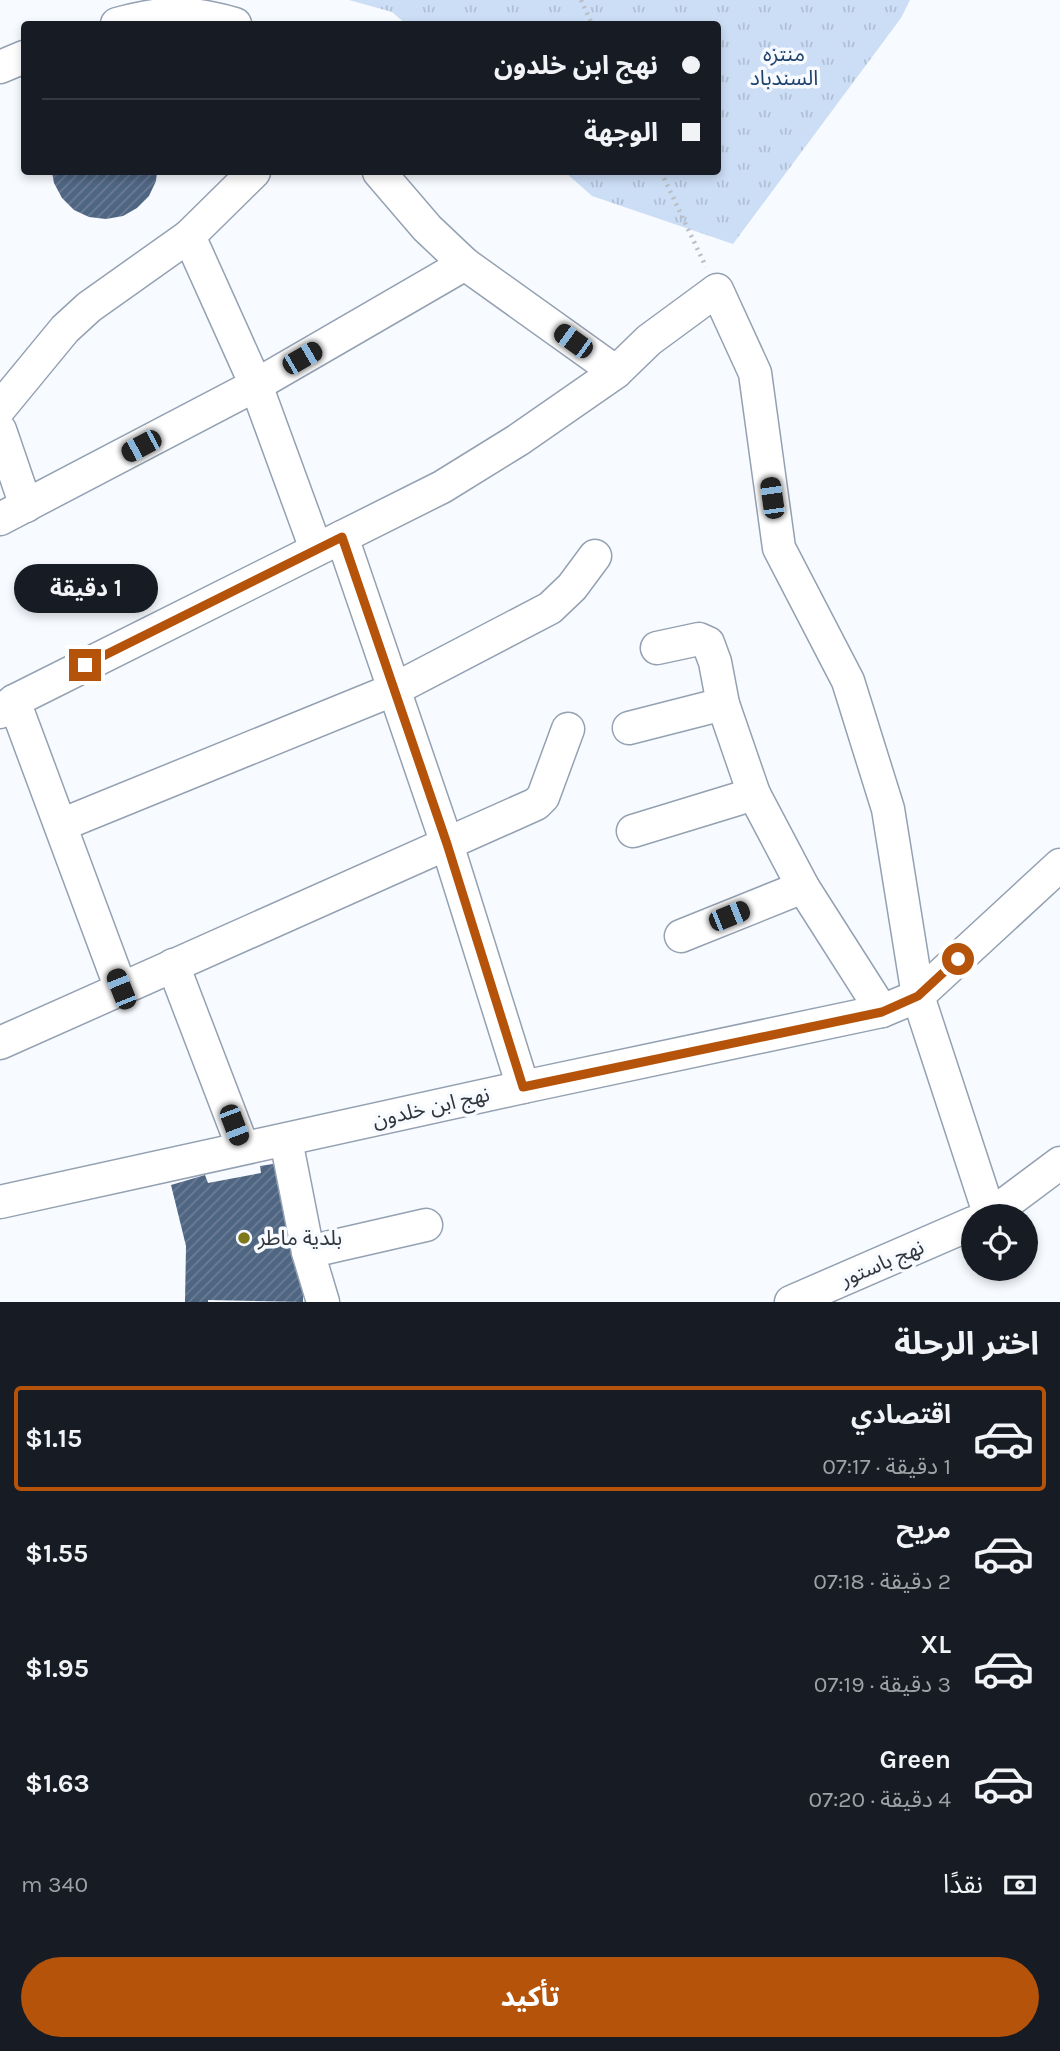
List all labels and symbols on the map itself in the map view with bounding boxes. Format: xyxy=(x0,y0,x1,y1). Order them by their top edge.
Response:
park label: منتزه السندباد xyxy=(750,42,818,90)
car xyxy=(550,320,597,362)
car xyxy=(279,338,326,378)
car xyxy=(118,427,165,465)
car xyxy=(759,476,786,520)
callout: 1 دقيقة xyxy=(13,564,157,612)
route end xyxy=(69,649,101,681)
car xyxy=(706,898,753,934)
route start xyxy=(942,943,974,975)
car xyxy=(104,966,139,1012)
street label: نهج ابن خلدون xyxy=(370,1082,493,1135)
car xyxy=(217,1102,252,1148)
place label: بلدية ماطر xyxy=(257,1226,342,1250)
marker: بلدية ماطر xyxy=(236,1230,252,1246)
street label: نهج باستور xyxy=(836,1235,929,1295)

